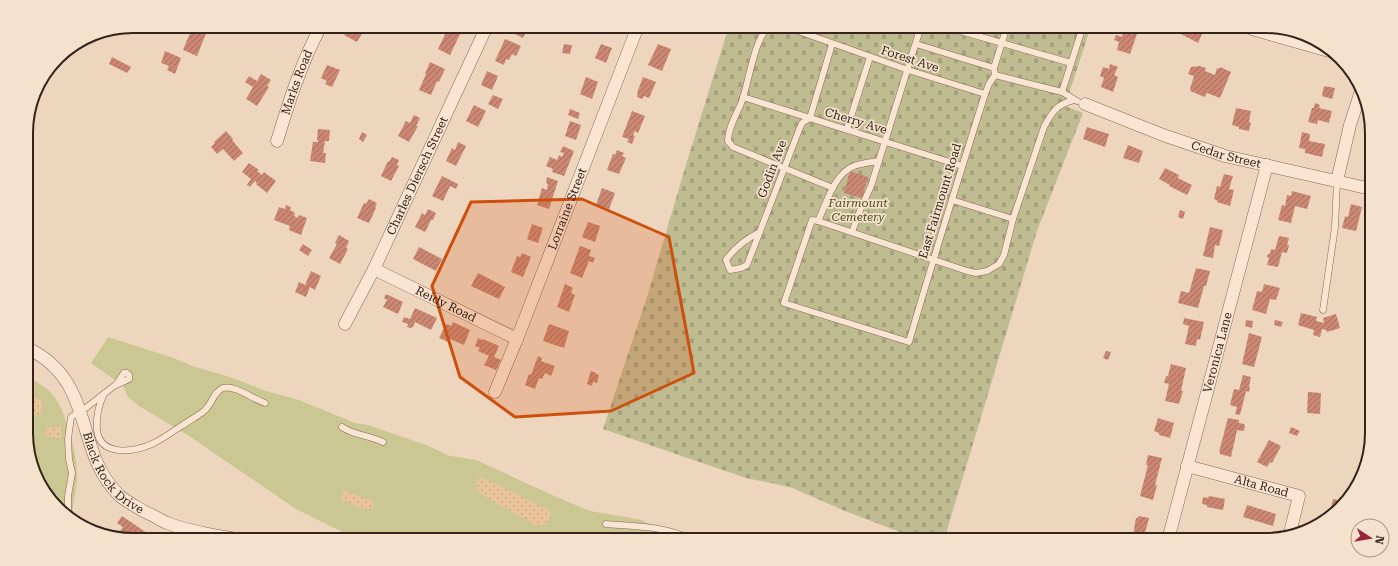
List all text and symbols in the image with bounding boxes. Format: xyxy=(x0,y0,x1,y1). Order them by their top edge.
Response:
street label: Forest Ave xyxy=(879,43,941,75)
street label: Marks Road xyxy=(279,47,316,117)
street label: Cherry Ave xyxy=(823,105,889,137)
street label: Charles Diersch Street xyxy=(384,114,451,237)
street label: Godin Ave xyxy=(755,138,790,200)
street label: Cedar Street xyxy=(1189,138,1263,171)
street label: East Fairmount Road xyxy=(916,141,964,260)
street label: Lorraine Street xyxy=(545,165,590,252)
park label: Fairmount Cemetery xyxy=(827,196,888,224)
street label: Reidy Road xyxy=(413,283,479,325)
street label: Veronica Lane xyxy=(1200,310,1235,394)
street label: Black Rock Drive xyxy=(80,430,147,517)
street label: Alta Road xyxy=(1233,472,1290,500)
north arrow xyxy=(1350,518,1390,558)
text: N xyxy=(1372,534,1387,546)

